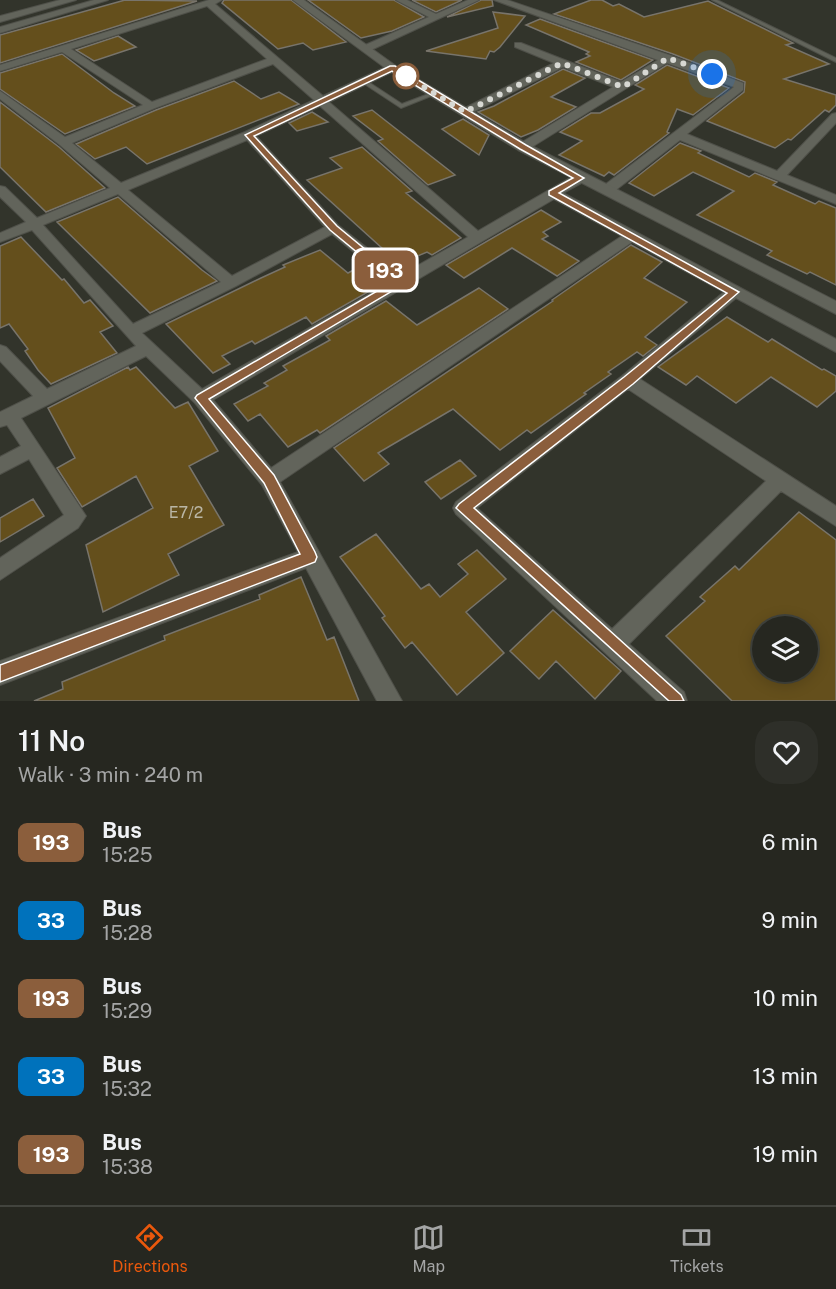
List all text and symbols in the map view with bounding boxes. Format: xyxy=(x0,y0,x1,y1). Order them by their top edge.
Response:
your location xyxy=(697,59,727,89)
unlabelled marker xyxy=(393,63,419,89)
line badge: 193 xyxy=(350,250,420,290)
text: 193 xyxy=(367,258,403,283)
house number: E7/2 xyxy=(169,503,203,522)
map controls xyxy=(752,616,818,682)
button: layers xyxy=(752,616,818,682)
button: heart xyxy=(755,721,818,784)
text: 11 No xyxy=(18,724,85,757)
text: Walk · 3 min · 240 m xyxy=(18,763,203,787)
text: Bus xyxy=(102,817,142,843)
text: 6 min xyxy=(762,829,818,855)
text: 193 xyxy=(33,830,69,855)
text: 15:25 xyxy=(102,843,153,867)
text: Bus xyxy=(102,895,142,921)
text: 9 min xyxy=(762,907,818,933)
text: 33 xyxy=(37,908,65,933)
text: 15:28 xyxy=(102,921,153,945)
text: Bus xyxy=(102,973,142,999)
text: 10 min xyxy=(753,985,818,1011)
text: 193 xyxy=(33,986,69,1011)
text: 15:29 xyxy=(102,999,152,1023)
text: Bus xyxy=(102,1051,142,1077)
text: 13 min xyxy=(753,1063,818,1089)
text: 33 xyxy=(37,1064,65,1089)
text: 15:32 xyxy=(102,1077,152,1101)
text: Bus xyxy=(102,1129,142,1155)
text: 19 min xyxy=(753,1141,818,1167)
text: 193 xyxy=(33,1142,69,1167)
text: 15:38 xyxy=(102,1155,153,1179)
tab: Directions xyxy=(112,1221,188,1276)
tab: Map xyxy=(412,1221,445,1276)
tab: Tickets xyxy=(670,1221,724,1276)

